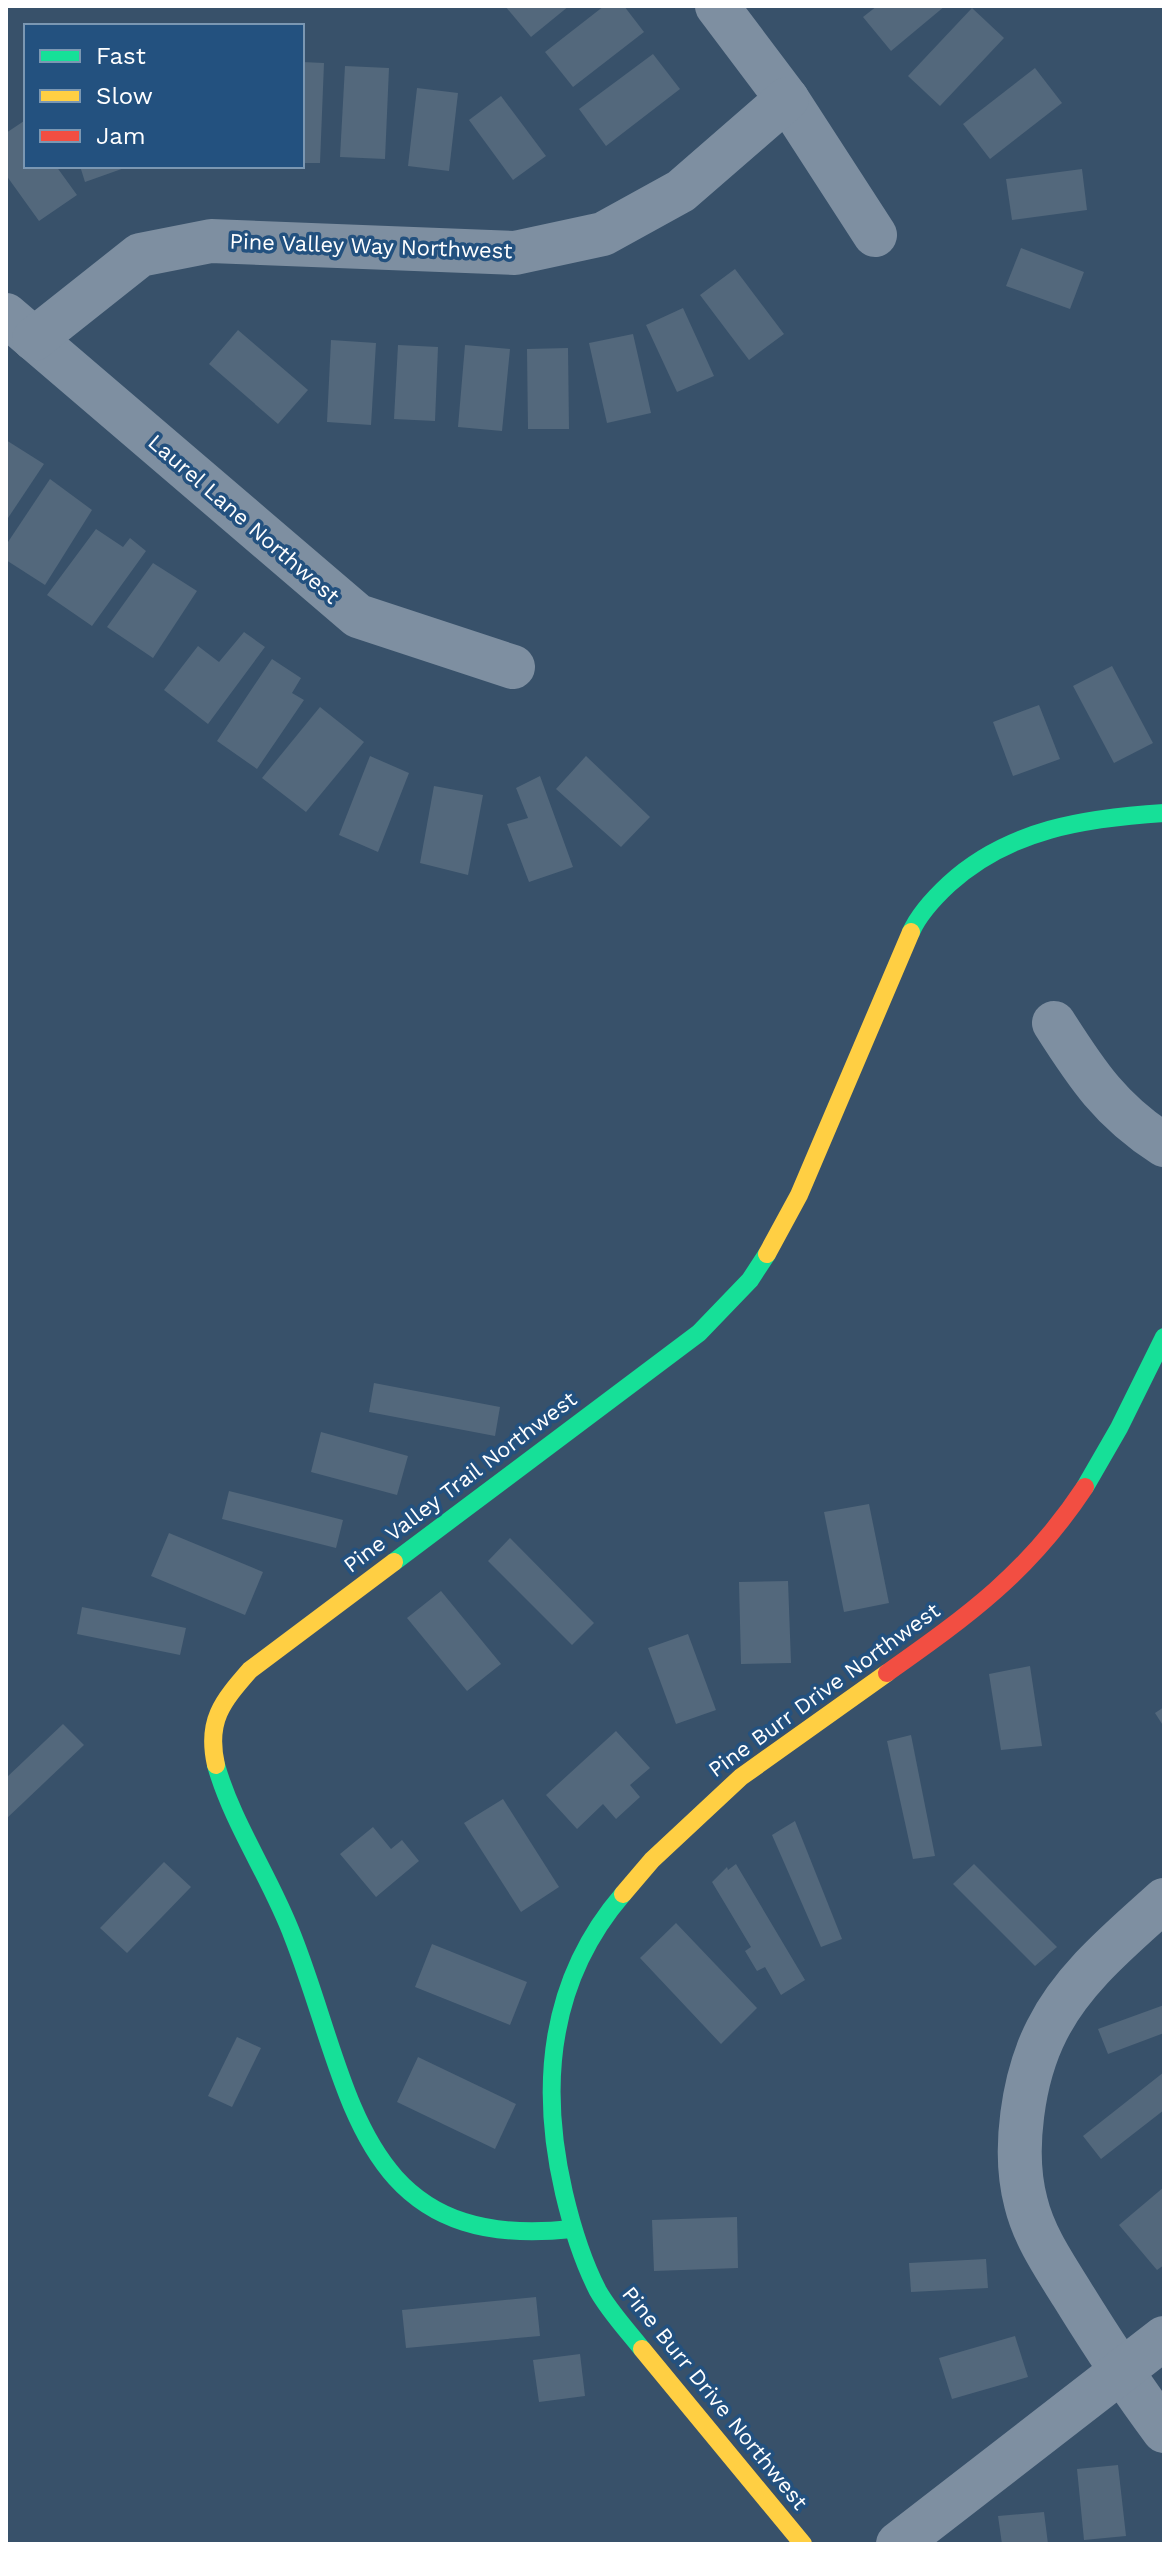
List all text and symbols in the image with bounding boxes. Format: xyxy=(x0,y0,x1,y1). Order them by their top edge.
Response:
legend xyxy=(24,24,304,168)
text: Fast xyxy=(96,42,146,70)
text: Slow xyxy=(96,82,153,110)
text: Jam xyxy=(96,122,146,150)
street label: Pine Valley Way Northwest xyxy=(229,229,513,263)
street label: Laurel Lane Northwest xyxy=(143,429,345,609)
street label: Pine Valley Trail Northwest xyxy=(339,1386,581,1578)
street label: Pine Burr Drive Northwest xyxy=(703,1598,945,1782)
street label: Pine Burr Drive Northwest xyxy=(617,2281,813,2515)

